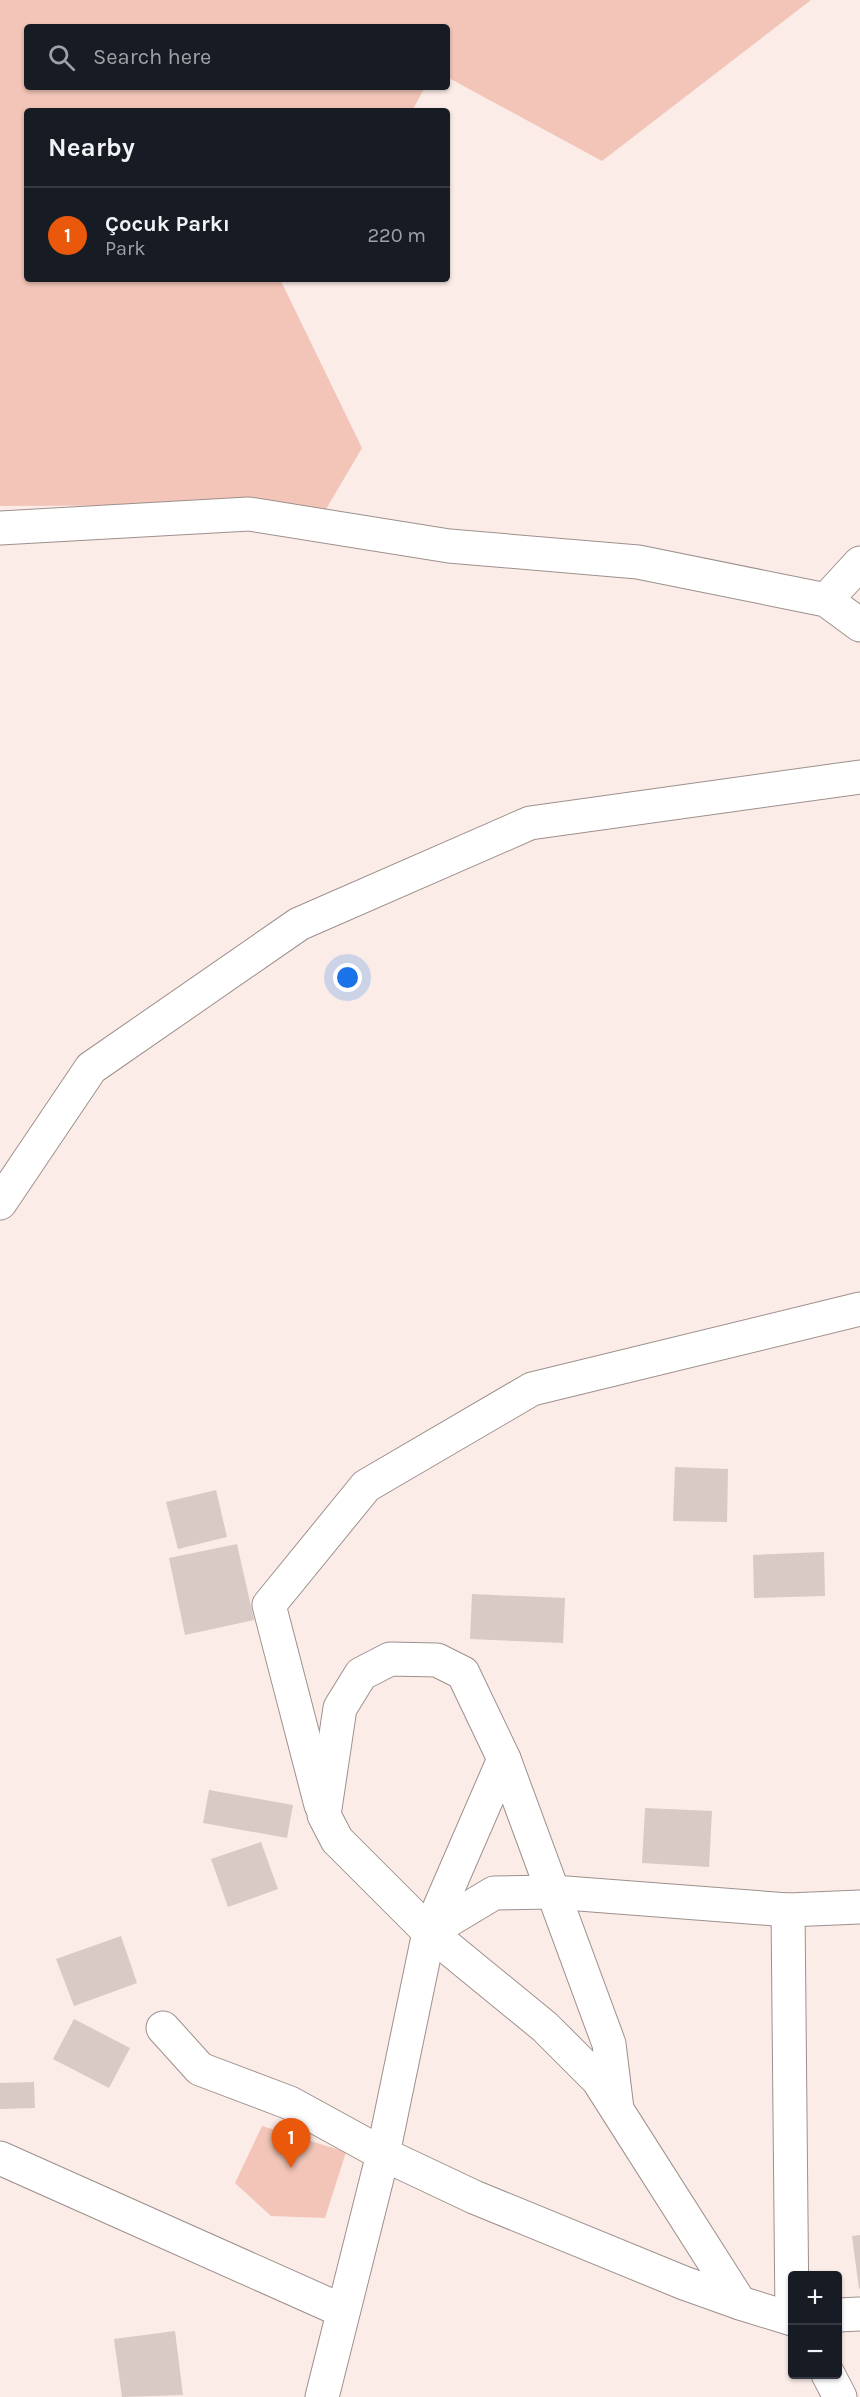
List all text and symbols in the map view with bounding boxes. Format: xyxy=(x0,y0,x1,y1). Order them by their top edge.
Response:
search box xyxy=(24,24,450,90)
icon: search xyxy=(45,41,78,74)
text: Search here xyxy=(93,44,211,70)
text: Nearby xyxy=(48,132,135,163)
text: Çocuk Parkı xyxy=(105,211,230,237)
text: 1 xyxy=(64,224,71,247)
text: 220 m xyxy=(367,224,426,247)
text: Park xyxy=(105,237,146,260)
your location xyxy=(333,963,362,992)
pin: 1 xyxy=(272,2118,310,2168)
map controls xyxy=(788,2271,842,2379)
button: + xyxy=(788,2271,842,2325)
button: − xyxy=(788,2325,842,2379)

